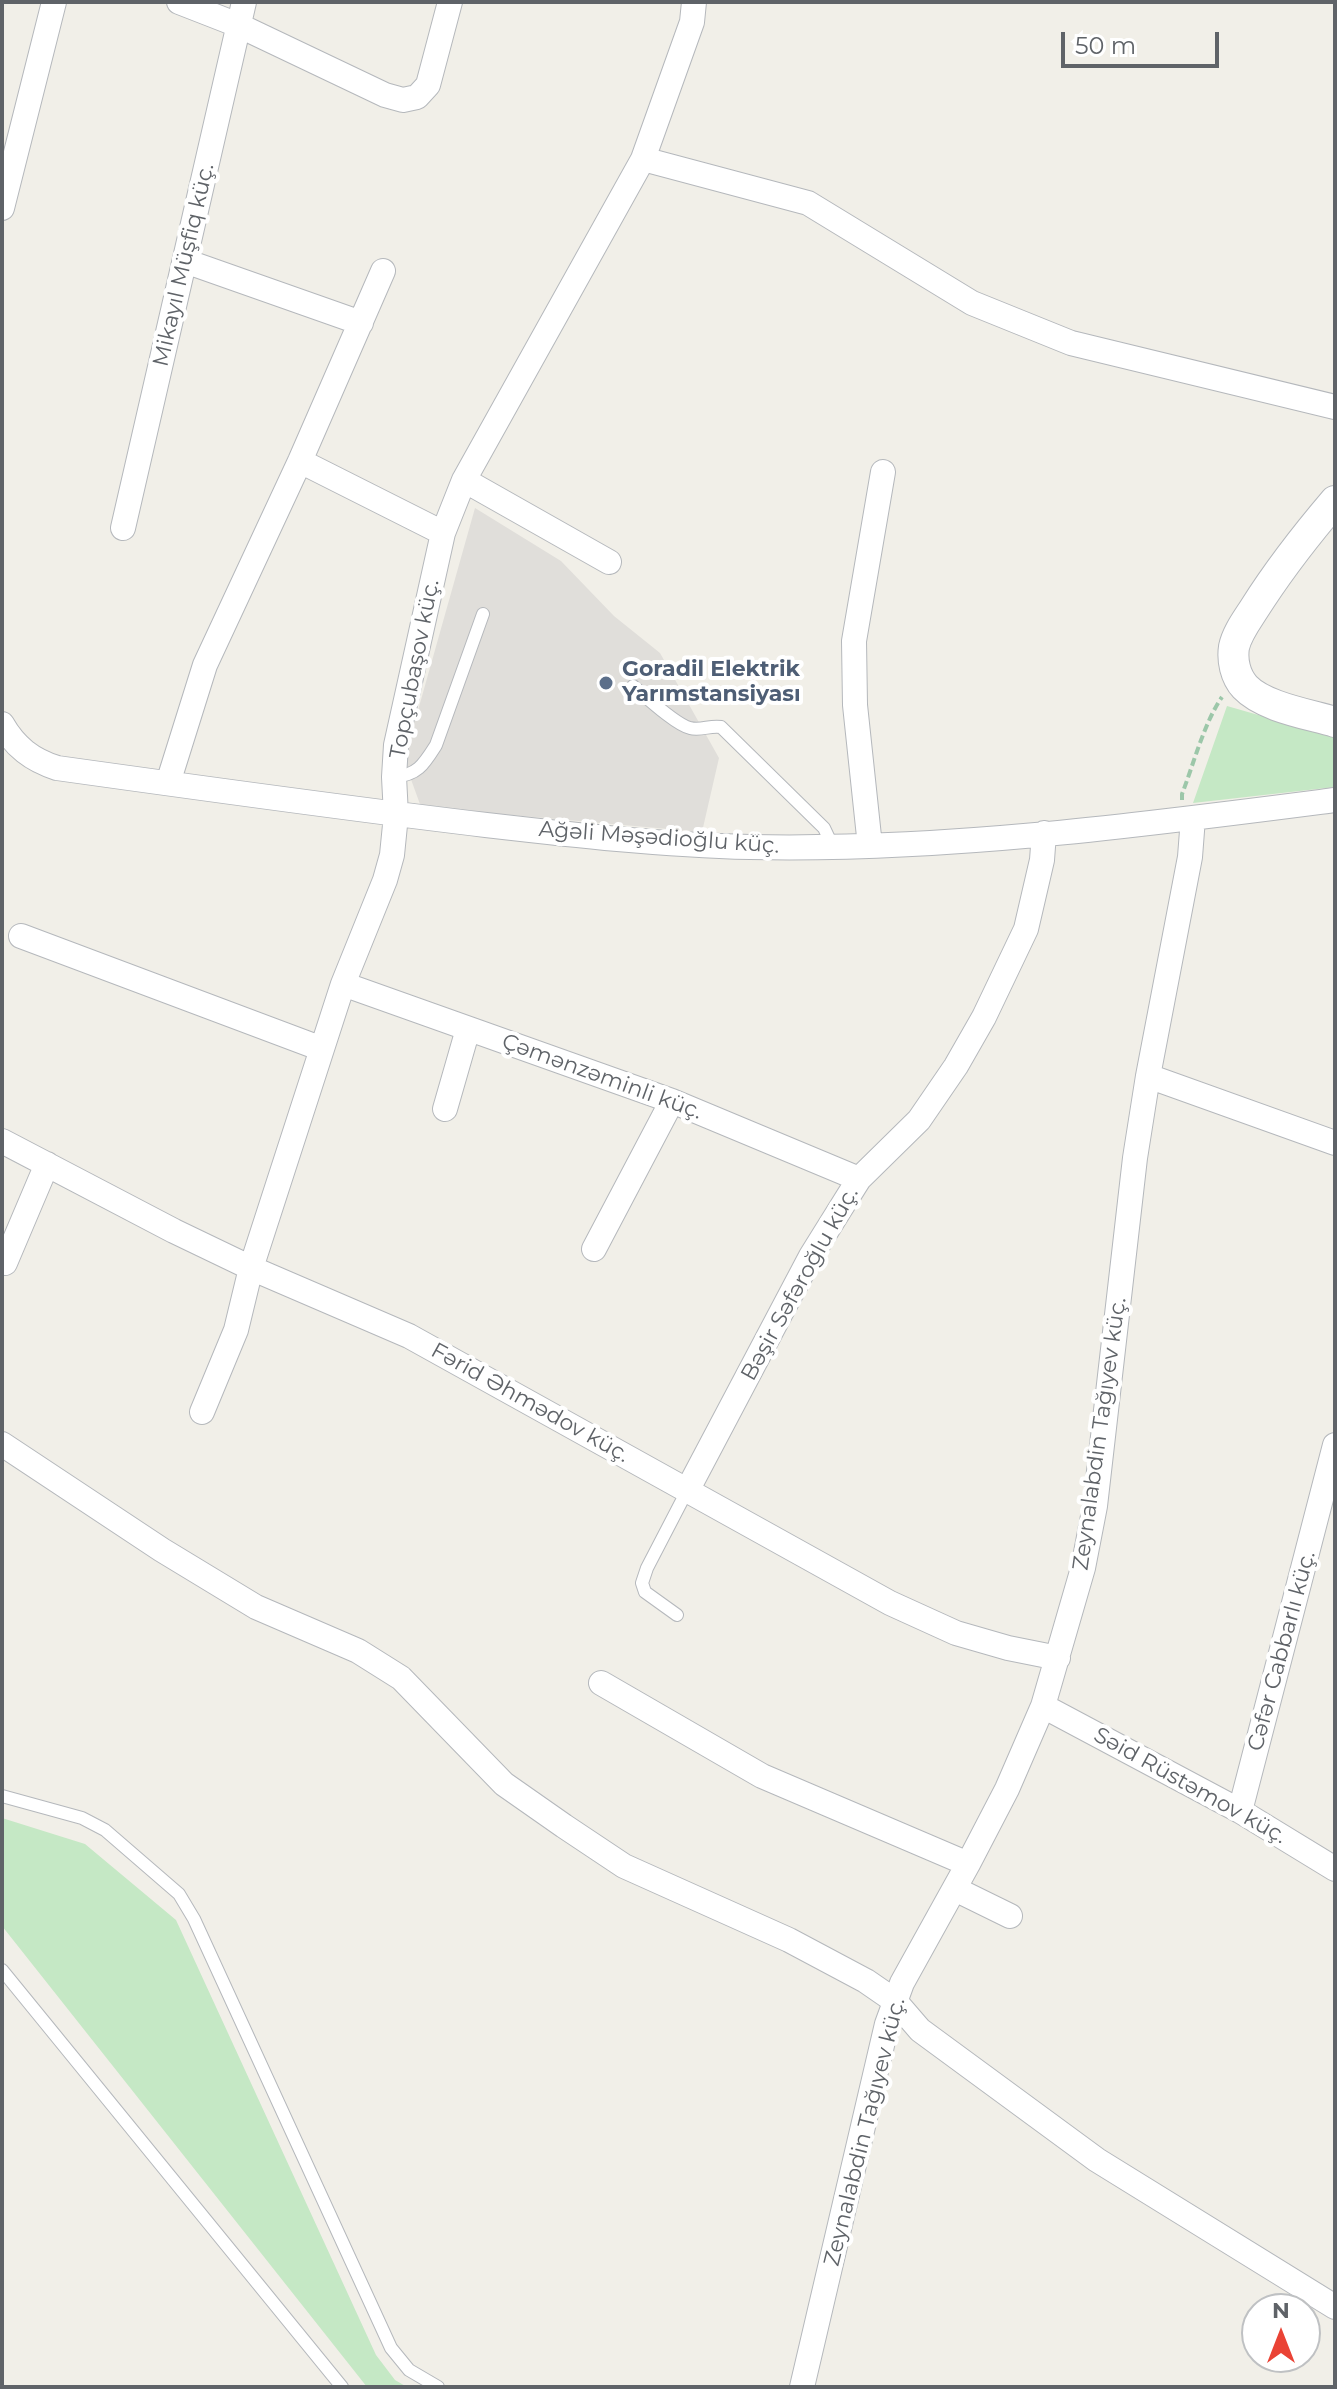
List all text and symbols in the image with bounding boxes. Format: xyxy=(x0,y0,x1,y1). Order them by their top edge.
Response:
scale bar xyxy=(1065,16,1223,66)
text: 50 m xyxy=(1075,31,1136,60)
street label: Mikayıl Müşfiq küç. xyxy=(148,161,220,369)
street label: Topçubaşov küç. xyxy=(385,577,445,761)
place label: Goradil Elektrik Yarımstansiyası xyxy=(622,657,801,708)
marker: Goradil Elektrik Yarımstansiyası xyxy=(597,674,615,692)
street label: Ağəli Məşədioğlu küç. xyxy=(538,816,780,860)
street label: Çəmənzəminli küç. xyxy=(498,1028,706,1126)
street label: Bəşir Səfəroğlu küç. xyxy=(736,1182,864,1386)
street label: Zeynalabdin Tağıyev küç. xyxy=(1068,1296,1132,1572)
street label: Fərid Əhmədov küç. xyxy=(426,1337,634,1469)
street label: Cəfər Cabbarlı küç. xyxy=(1243,1548,1321,1754)
street label: Səid Rüstəmov küç. xyxy=(1089,1722,1291,1850)
street label: Zeynalabdin Tağıyev küç. xyxy=(819,1995,911,2269)
north arrow xyxy=(1241,2293,1321,2373)
text: N xyxy=(1272,2297,1290,2324)

